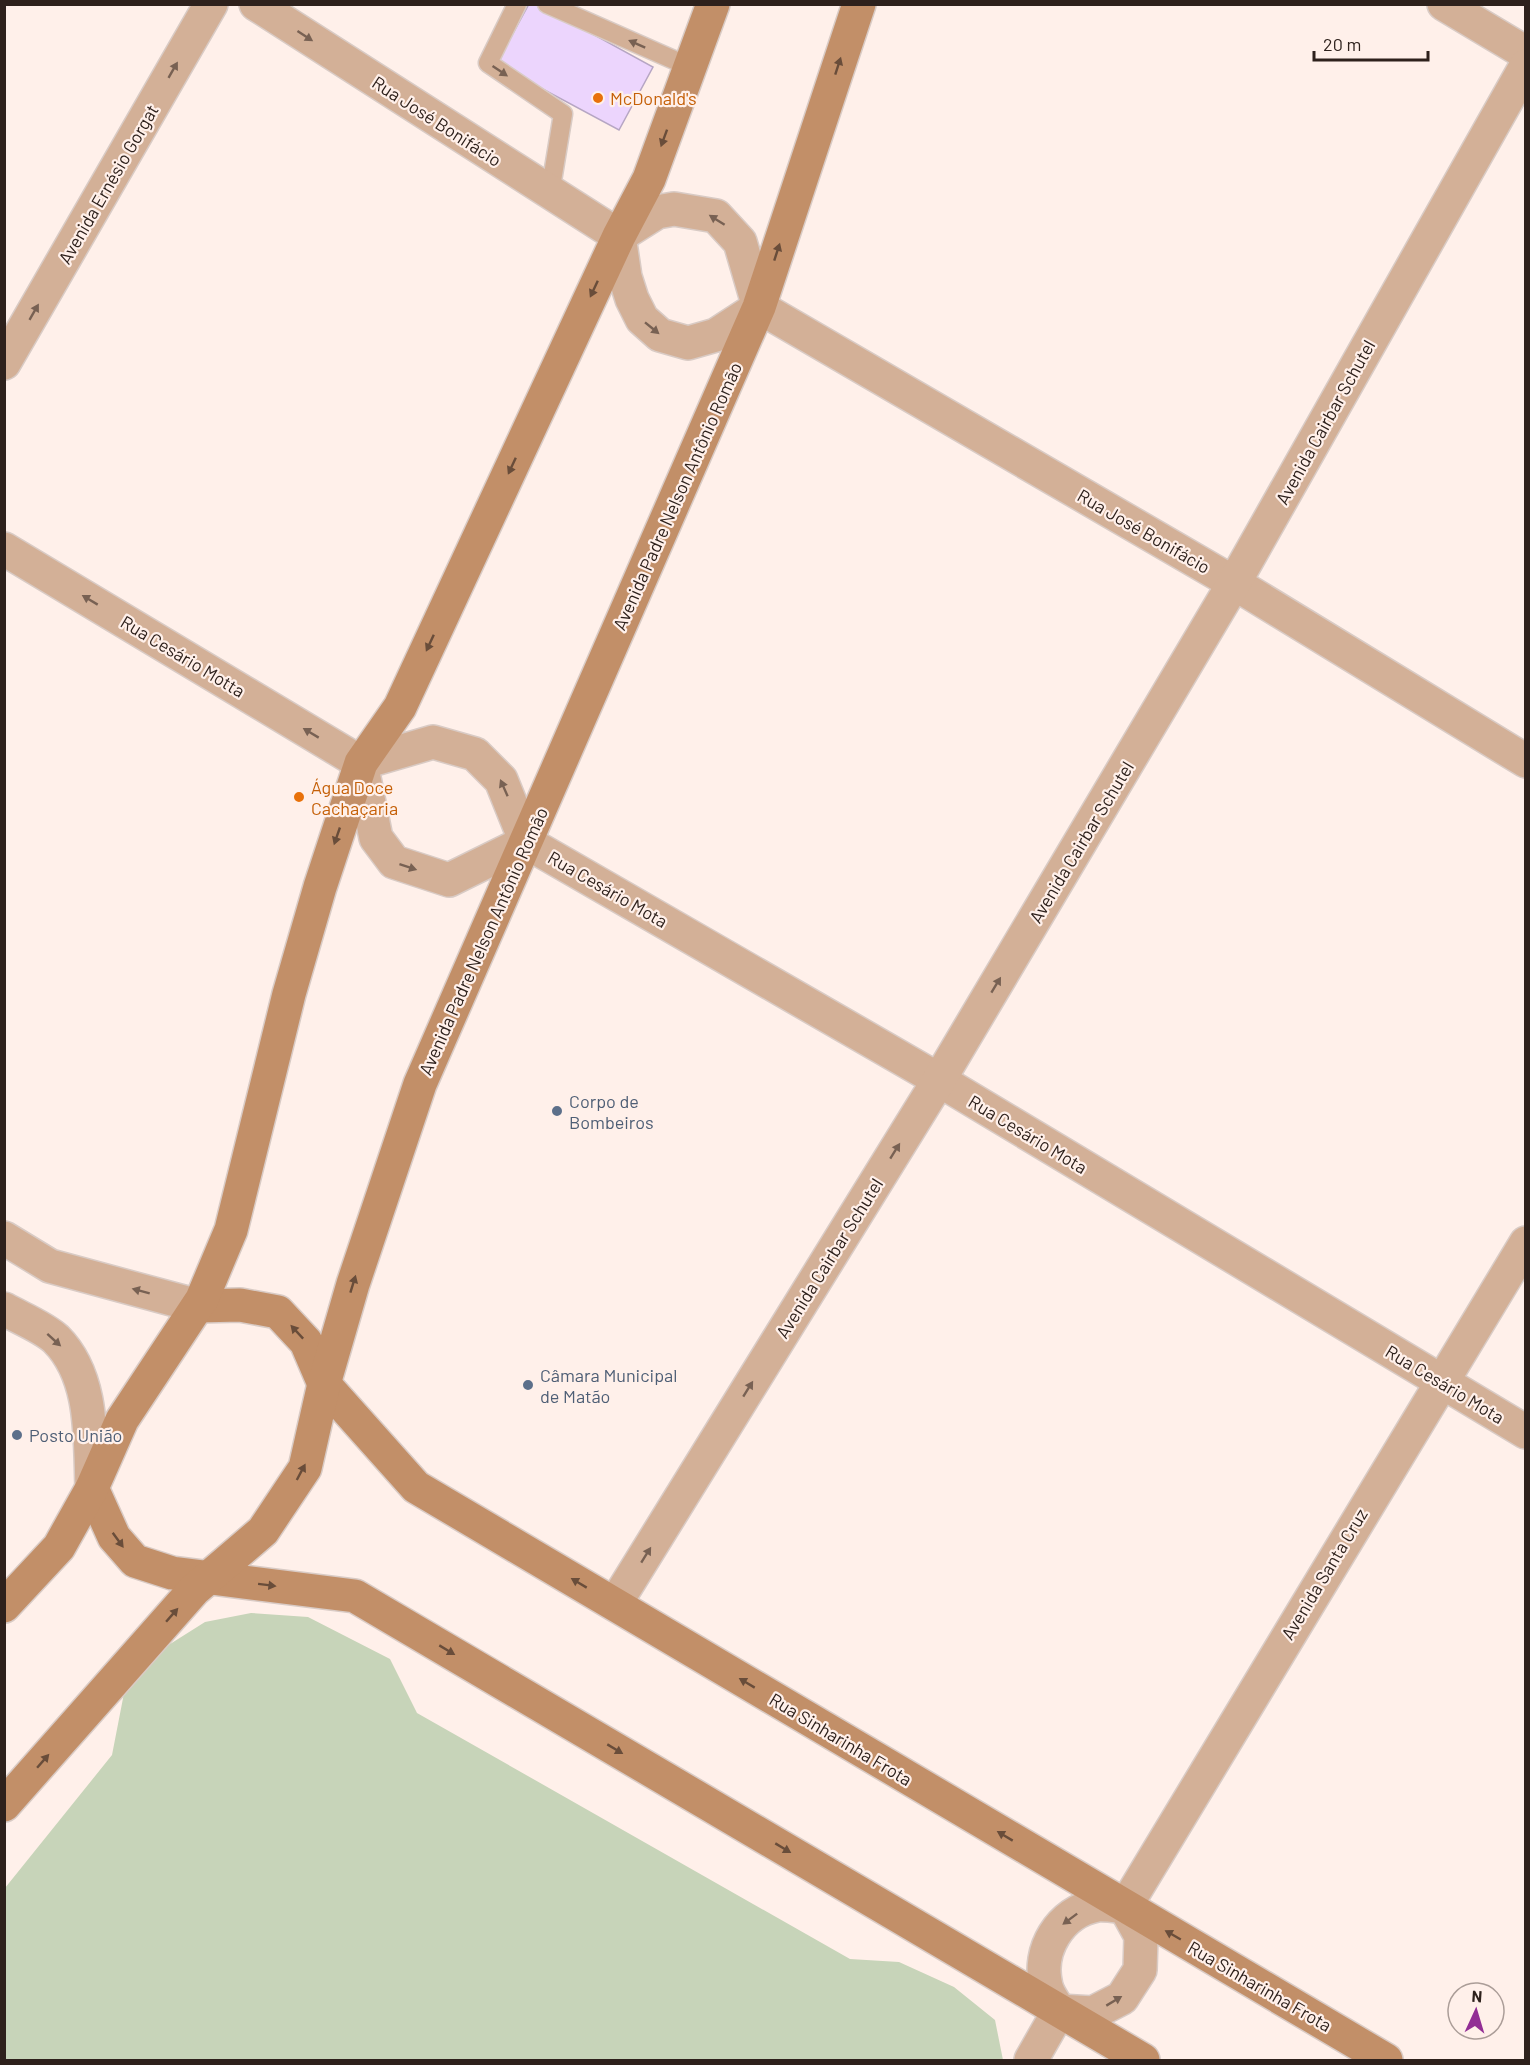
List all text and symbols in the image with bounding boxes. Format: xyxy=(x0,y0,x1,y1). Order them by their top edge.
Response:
scale bar xyxy=(1314,24,1428,62)
one-way arrow xyxy=(297,30,313,41)
text: 20 m xyxy=(1323,33,1361,55)
one-way arrow xyxy=(627,39,645,49)
one-way arrow xyxy=(834,57,844,75)
one-way arrow xyxy=(168,61,178,78)
one-way arrow xyxy=(492,65,508,76)
street label: Rua José Bonifácio xyxy=(368,71,506,171)
place label: McDonald's xyxy=(610,87,697,109)
marker: McDonald's xyxy=(591,91,605,105)
street label: Avenida Ernésio Gorgat xyxy=(53,100,163,268)
one-way arrow xyxy=(658,129,668,147)
one-way arrow xyxy=(709,214,725,225)
one-way arrow xyxy=(773,243,783,261)
one-way arrow xyxy=(590,281,599,298)
one-way arrow xyxy=(28,304,39,320)
one-way arrow xyxy=(644,321,659,334)
street label: Avenida Cairbar Schutel xyxy=(1271,336,1379,508)
street label: Avenida Padre Nelson Antônio Romão xyxy=(608,359,746,633)
one-way arrow xyxy=(507,458,517,476)
street label: Rua José Bonifácio xyxy=(1074,484,1214,578)
one-way arrow xyxy=(81,595,98,605)
street label: Rua Cesário Motta xyxy=(117,610,249,702)
one-way arrow xyxy=(425,634,434,651)
one-way arrow xyxy=(303,727,319,738)
street label: Avenida Cairbar Schutel xyxy=(1024,757,1138,927)
place label: Água Doce Cachaçaria xyxy=(311,776,398,819)
one-way arrow xyxy=(499,778,509,796)
marker: Água Doce Cachaçaria xyxy=(292,790,306,804)
street label: Avenida Padre Nelson Antônio Romão xyxy=(414,804,552,1078)
one-way arrow xyxy=(332,827,341,845)
street label: Rua Cesário Mota xyxy=(544,846,672,932)
one-way arrow xyxy=(399,863,417,872)
one-way arrow xyxy=(991,976,1001,993)
place label: Corpo de Bombeiros xyxy=(569,1090,654,1133)
street label: Rua Cesário Mota xyxy=(965,1090,1091,1178)
marker: Corpo de Bombeiros xyxy=(550,1104,564,1118)
one-way arrow xyxy=(890,1143,901,1160)
street label: Avenida Cairbar Schutel xyxy=(771,1174,887,1342)
one-way arrow xyxy=(349,1275,358,1293)
one-way arrow xyxy=(132,1286,150,1295)
one-way arrow xyxy=(290,1325,304,1340)
one-way arrow xyxy=(46,1333,61,1347)
street label: Rua Cesário Mota xyxy=(1382,1340,1508,1428)
place label: Câmara Municipal de Matão xyxy=(540,1364,677,1407)
marker: Câmara Municipal de Matão xyxy=(521,1378,535,1392)
one-way arrow xyxy=(743,1381,754,1397)
place label: Posto União xyxy=(29,1424,122,1446)
marker: Posto União xyxy=(10,1428,24,1442)
one-way arrow xyxy=(296,1463,306,1480)
street label: Avenida Santa Cruz xyxy=(1276,1504,1372,1644)
one-way arrow xyxy=(112,1531,124,1547)
one-way arrow xyxy=(640,1546,651,1563)
one-way arrow xyxy=(570,1578,587,1588)
one-way arrow xyxy=(258,1580,277,1590)
one-way arrow xyxy=(165,1608,178,1623)
one-way arrow xyxy=(439,1645,456,1655)
one-way arrow xyxy=(739,1677,755,1688)
street label: Rua Sinharinha Frota xyxy=(766,1688,916,1790)
one-way arrow xyxy=(607,1744,624,1754)
one-way arrow xyxy=(36,1754,50,1769)
one-way arrow xyxy=(997,1830,1013,1841)
one-way arrow xyxy=(775,1842,791,1853)
one-way arrow xyxy=(1062,1913,1078,1925)
one-way arrow xyxy=(1164,1930,1181,1940)
street label: Rua Sinharinha Frota xyxy=(1184,1936,1336,2036)
north arrow xyxy=(1446,1981,1506,2041)
text: N xyxy=(1471,1986,1483,2005)
one-way arrow xyxy=(1106,1996,1123,2007)

